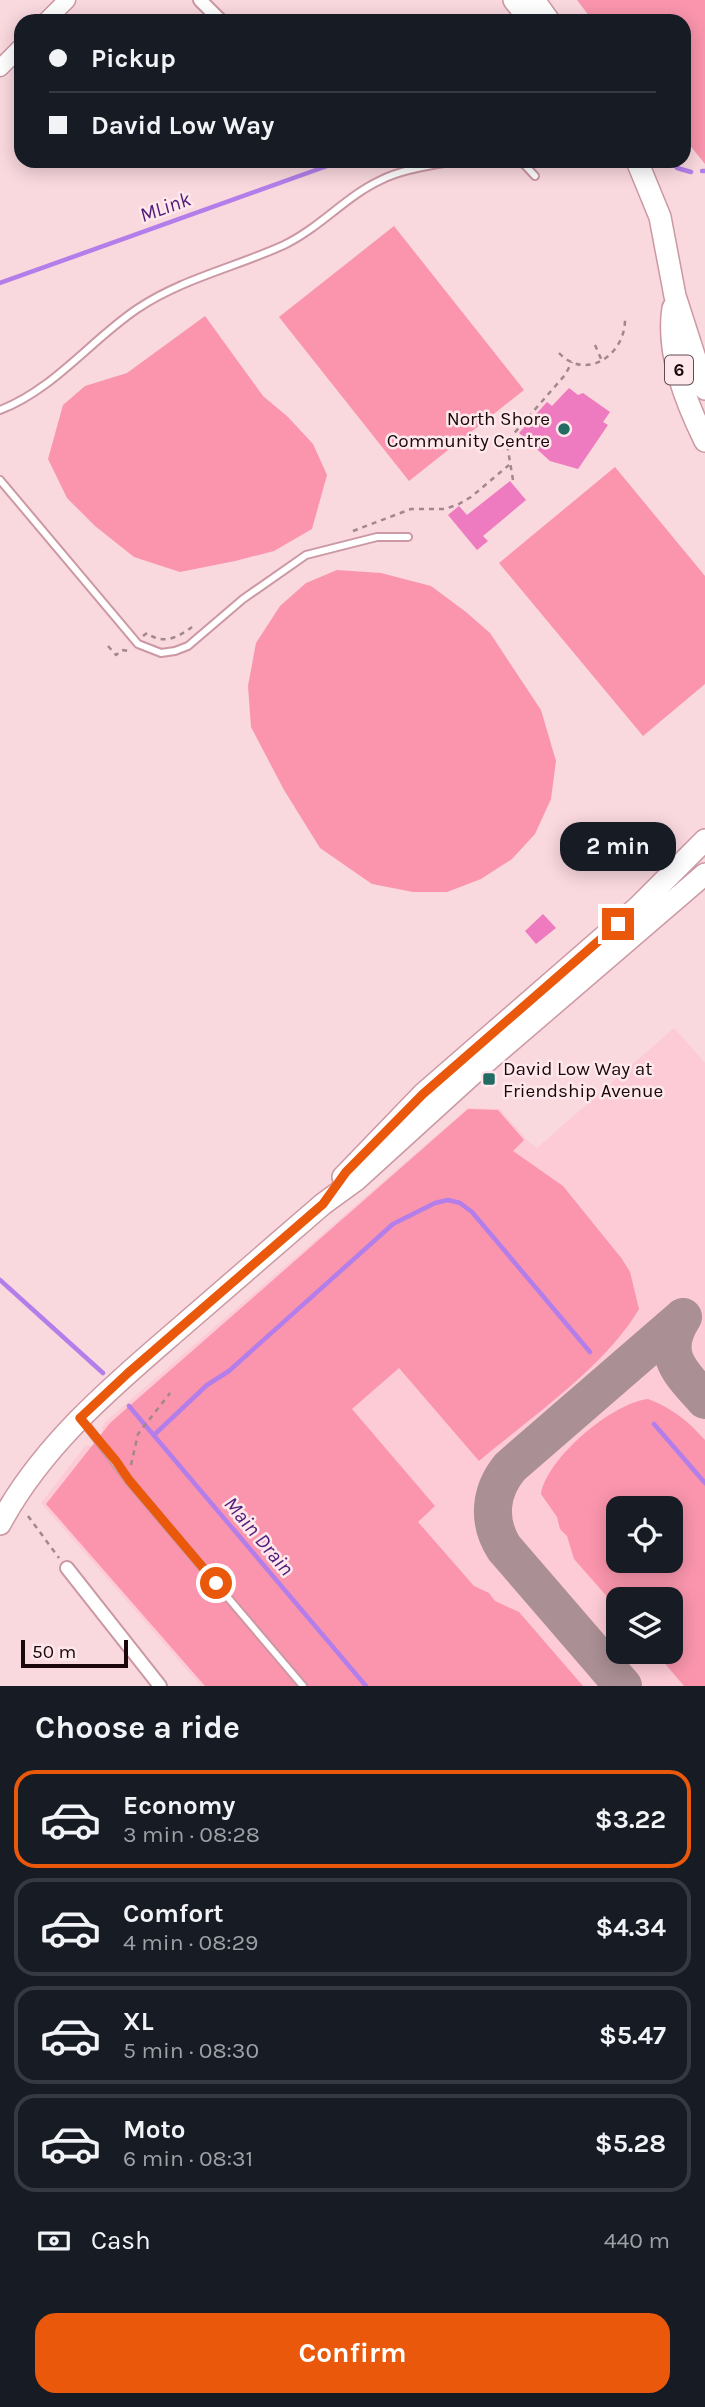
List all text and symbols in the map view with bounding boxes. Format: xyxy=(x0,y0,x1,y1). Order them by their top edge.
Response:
text: Pickup xyxy=(91,43,176,74)
text: David Low Way xyxy=(91,110,274,141)
water label: MLink xyxy=(136,187,194,227)
road number: 6 xyxy=(665,356,693,384)
place label: North Shore Community Centre xyxy=(387,408,550,452)
marker: North Shore Community Centre xyxy=(556,421,572,437)
callout: 2 min xyxy=(560,822,676,872)
text: 2 min xyxy=(586,833,650,860)
route end xyxy=(602,908,634,940)
place label: David Low Way at Friendship Avenue xyxy=(503,1058,663,1102)
marker: David Low Way at Friendship Avenue xyxy=(481,1071,497,1087)
water label: Main Drain xyxy=(219,1492,299,1580)
map controls xyxy=(606,1496,683,1664)
button: locate xyxy=(606,1496,683,1573)
route start xyxy=(200,1567,232,1599)
button: layers xyxy=(606,1587,683,1664)
scale bar xyxy=(21,1637,128,1669)
text: 50 m xyxy=(32,1641,76,1663)
text: Choose a ride xyxy=(35,1709,240,1746)
icon: car xyxy=(39,1788,102,1851)
text: Economy xyxy=(123,1790,235,1821)
text: $3.22 xyxy=(595,1804,666,1835)
text: 3 min · 08:28 xyxy=(123,1821,260,1848)
icon: car xyxy=(39,1896,102,1959)
text: Comfort xyxy=(123,1898,224,1929)
text: $4.34 xyxy=(595,1912,666,1943)
text: 4 min · 08:29 xyxy=(123,1929,258,1956)
icon: car xyxy=(39,2004,102,2067)
text: XL xyxy=(123,2006,154,2037)
text: $5.47 xyxy=(599,2020,666,2051)
text: 5 min · 08:30 xyxy=(123,2037,259,2064)
icon: car xyxy=(39,2112,102,2175)
text: Moto xyxy=(123,2114,185,2145)
text: $5.28 xyxy=(595,2128,666,2159)
text: 6 min · 08:31 xyxy=(123,2145,253,2172)
icon: cash xyxy=(35,2222,73,2260)
text: Cash xyxy=(91,2225,151,2256)
text: 440 m xyxy=(604,2227,670,2254)
button: Confirm xyxy=(35,2313,670,2393)

